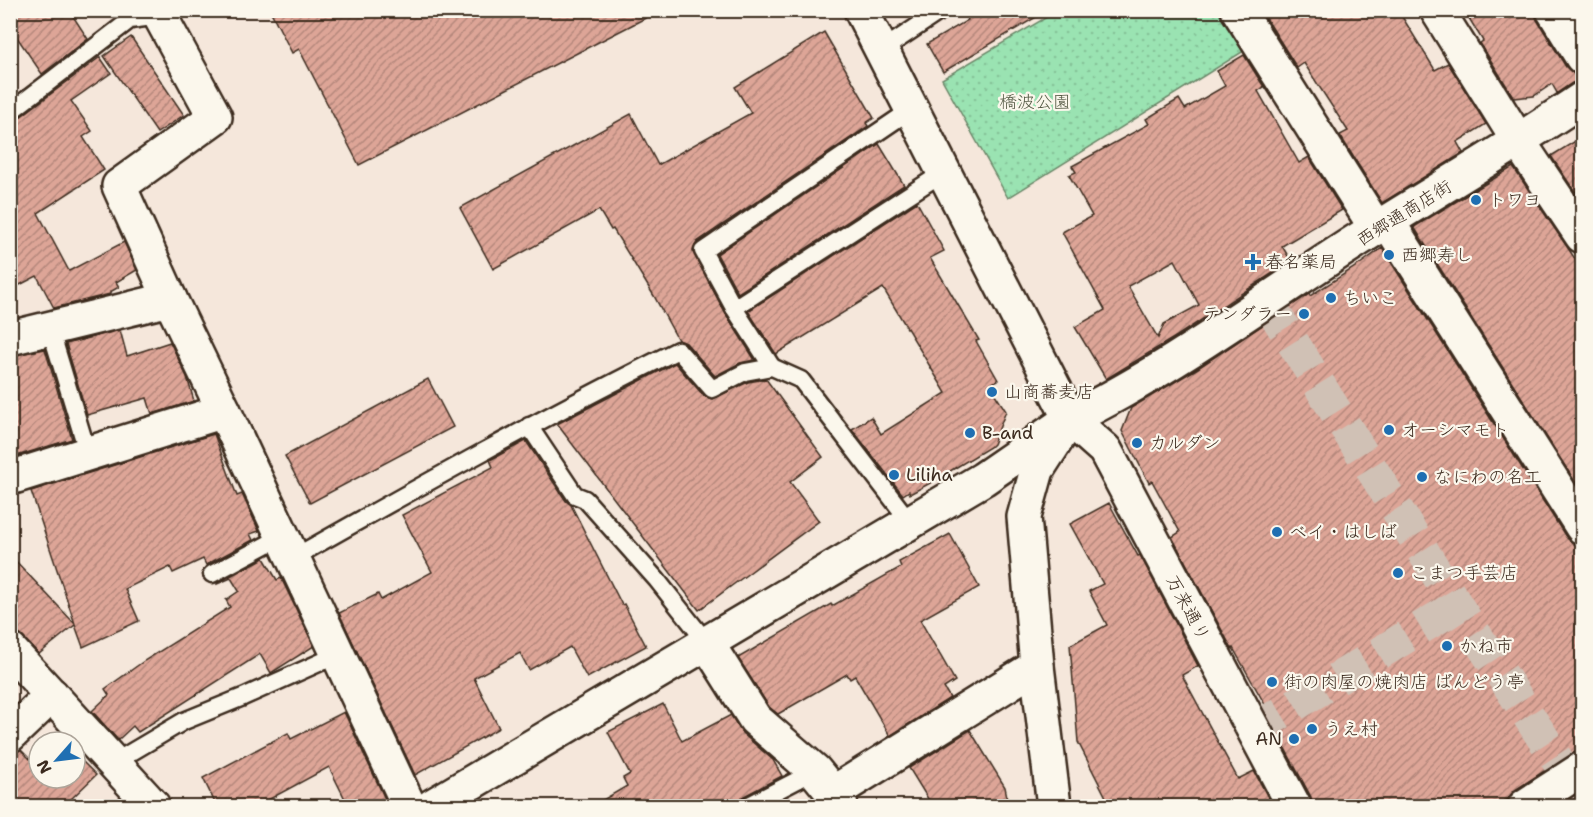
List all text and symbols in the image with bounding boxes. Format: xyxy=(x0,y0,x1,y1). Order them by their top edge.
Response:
park label: 橋波公園 xyxy=(999,90,1071,114)
street label: 西郷通商店街 xyxy=(1352,174,1456,252)
place label: トワヨ xyxy=(1488,188,1542,212)
marker: トワヨ xyxy=(1469,193,1483,207)
place label: 西郷寿し xyxy=(1401,243,1473,267)
marker: 西郷寿し xyxy=(1382,248,1396,262)
place label: 春名薬局 xyxy=(1265,250,1337,274)
marker: 春名薬局 xyxy=(1246,255,1260,269)
place label: ちいこ xyxy=(1343,286,1397,310)
marker: ちいこ xyxy=(1324,291,1338,305)
place label: テンダラー xyxy=(1203,302,1292,326)
marker: テンダラー xyxy=(1297,307,1311,321)
place label: 山商蕎麦店 xyxy=(1004,380,1094,404)
marker: 山商蕎麦店 xyxy=(985,385,999,399)
place label: オーシマモト xyxy=(1401,418,1509,442)
place label: B-and xyxy=(982,421,1034,445)
marker: オーシマモト xyxy=(1382,423,1396,437)
marker: B-and xyxy=(963,426,977,440)
place label: カルダン xyxy=(1149,431,1221,455)
marker: カルダン xyxy=(1130,436,1144,450)
place label: Liliha xyxy=(906,463,953,487)
place label: なにわの名工 xyxy=(1434,465,1542,489)
marker: Liliha xyxy=(887,468,901,482)
marker: なにわの名工 xyxy=(1415,470,1429,484)
place label: ベイ・はしば xyxy=(1289,520,1397,544)
marker: ベイ・はしば xyxy=(1270,525,1284,539)
place label: こまつ手芸店 xyxy=(1410,561,1518,585)
marker: こまつ手芸店 xyxy=(1391,566,1405,580)
street label: 万来通り xyxy=(1161,571,1215,645)
place label: かね市 xyxy=(1459,634,1513,658)
marker: かね市 xyxy=(1440,639,1454,653)
place label: 街の肉屋の焼肉店 ばんどう亭 xyxy=(1284,670,1525,694)
marker: 街の肉屋の焼肉店 ばんどう亭 xyxy=(1265,675,1279,689)
place label: うえ村 xyxy=(1324,717,1378,741)
marker: うえ村 xyxy=(1305,722,1319,736)
place label: AN xyxy=(1255,727,1282,751)
north arrow xyxy=(27,730,87,790)
marker: AN xyxy=(1287,732,1301,746)
text: N xyxy=(32,756,56,777)

